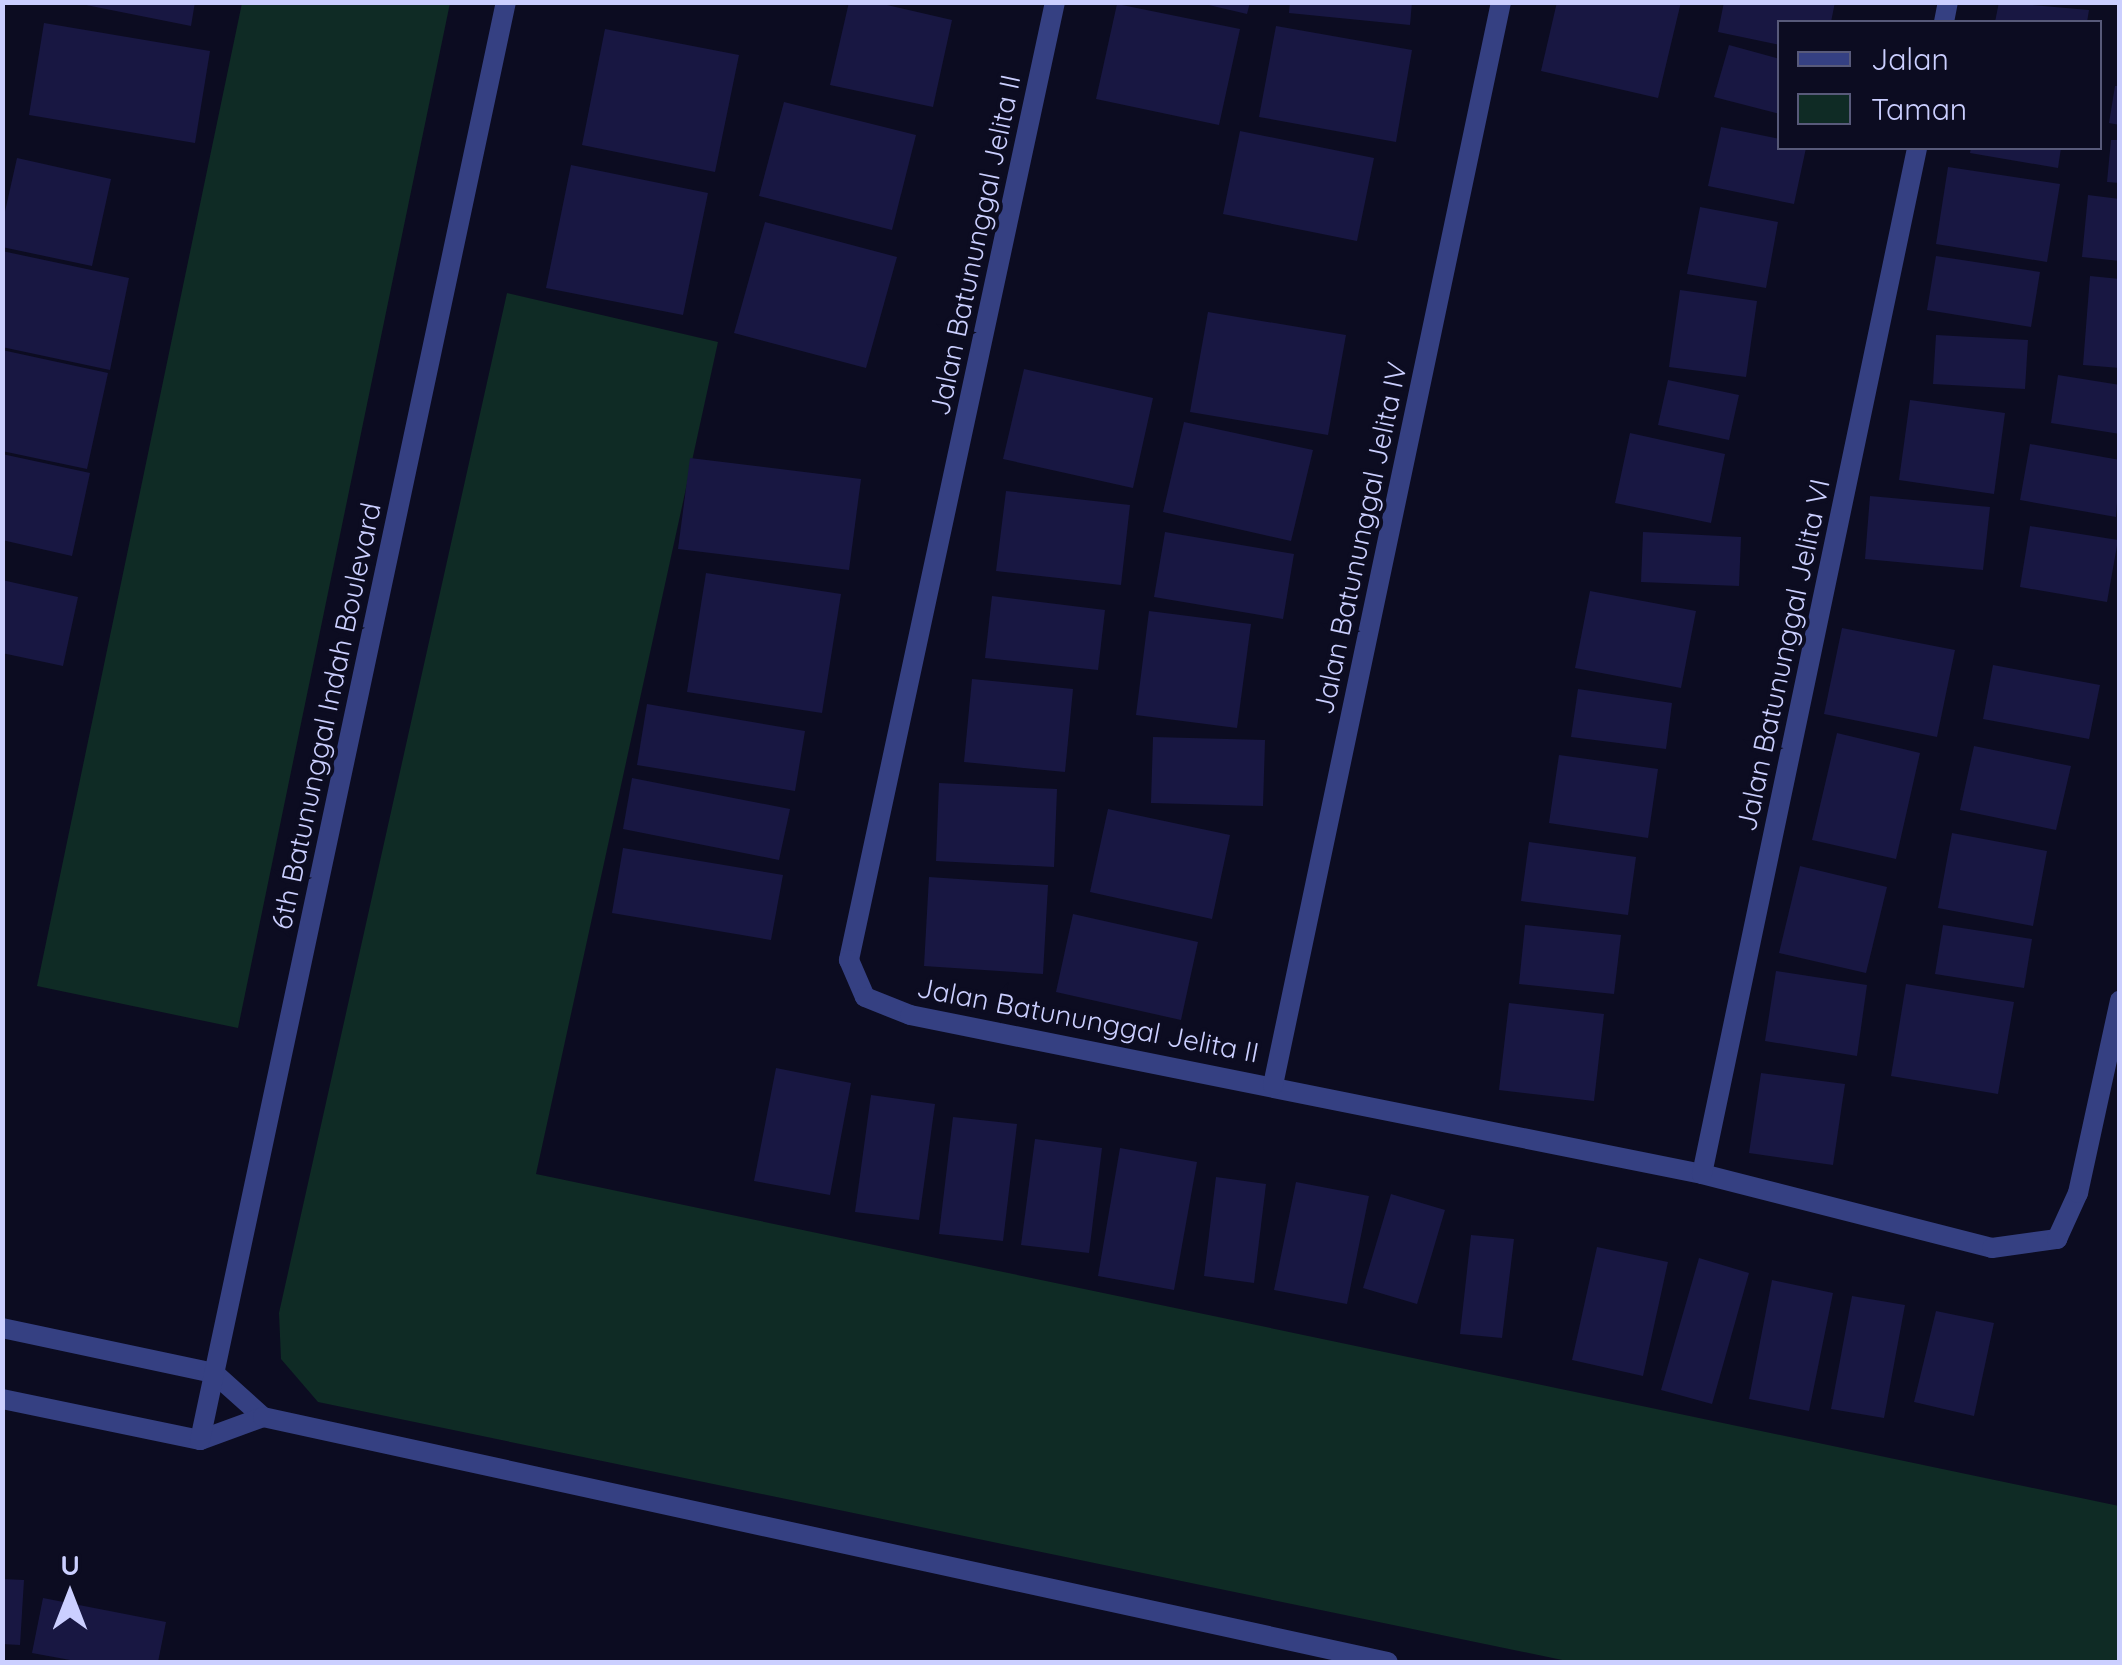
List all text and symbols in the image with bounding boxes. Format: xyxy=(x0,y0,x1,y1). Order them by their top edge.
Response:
legend xyxy=(1777,20,2102,150)
text: Jalan xyxy=(1871,40,1949,78)
street label: Jalan Batununggal Jelita II xyxy=(922,72,1028,418)
text: Taman xyxy=(1871,90,1967,128)
street label: Jalan Batununggal Jelita IV xyxy=(1306,359,1414,717)
street label: Jalan Batununggal Jelita VI xyxy=(1729,476,1837,834)
street label: 6th Batununggal Indah Boulevard xyxy=(264,500,388,932)
street label: Jalan Batununggal Jelita II xyxy=(914,970,1262,1070)
north arrow xyxy=(20,1545,120,1645)
text: U xyxy=(60,1547,80,1582)

